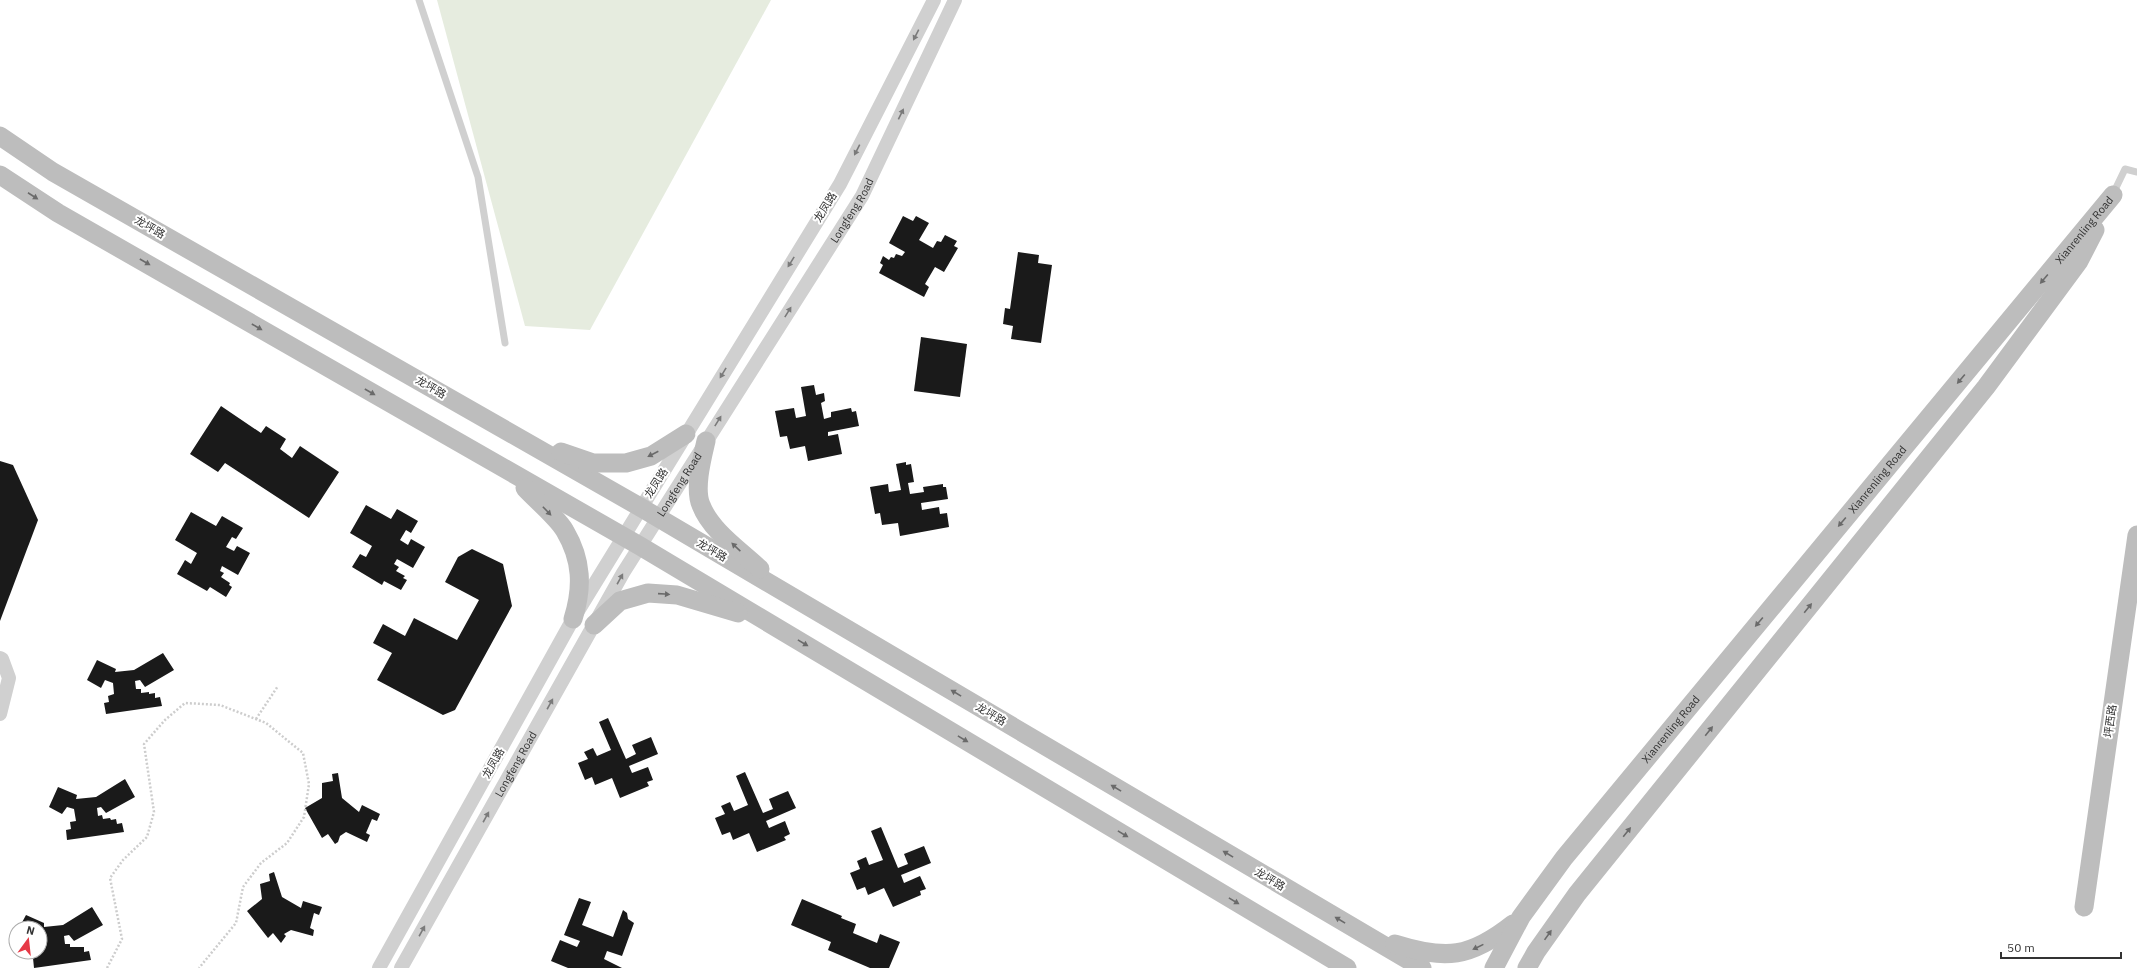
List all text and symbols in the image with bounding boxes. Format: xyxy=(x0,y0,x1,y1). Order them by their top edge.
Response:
one-way arrow xyxy=(913,29,919,41)
one-way arrow xyxy=(898,108,904,120)
one-way arrow xyxy=(854,145,860,156)
street label: Longfeng Road xyxy=(827,176,877,245)
street label: 龙凤路 xyxy=(810,189,840,225)
one-way arrow xyxy=(28,192,38,200)
street label: Xianrenling Road xyxy=(2052,193,2116,267)
street label: 龙坪路 xyxy=(132,213,168,241)
one-way arrow xyxy=(787,257,795,267)
one-way arrow xyxy=(139,259,151,266)
one-way arrow xyxy=(2039,273,2048,284)
one-way arrow xyxy=(784,307,792,317)
one-way arrow xyxy=(251,324,263,331)
one-way arrow xyxy=(719,367,726,379)
street label: 龙坪路 xyxy=(413,373,449,401)
one-way arrow xyxy=(1956,373,1965,384)
one-way arrow xyxy=(364,388,376,395)
one-way arrow xyxy=(715,416,722,427)
street label: Xianrenling Road xyxy=(1845,443,1909,516)
street label: Longfeng Road xyxy=(654,450,705,519)
one-way arrow xyxy=(648,451,659,457)
street label: 龙凤路 xyxy=(641,465,671,501)
one-way arrow xyxy=(542,506,552,516)
one-way arrow xyxy=(1838,516,1847,527)
street label: 龙坪路 xyxy=(694,536,730,564)
one-way arrow xyxy=(732,543,741,552)
one-way arrow xyxy=(616,573,623,585)
one-way arrow xyxy=(658,591,670,598)
one-way arrow xyxy=(1804,603,1813,614)
one-way arrow xyxy=(1755,617,1764,627)
one-way arrow xyxy=(797,640,809,647)
one-way arrow xyxy=(950,690,961,697)
street label: Xianrenling Road xyxy=(1639,692,1703,766)
one-way arrow xyxy=(546,698,553,710)
street label: 龙坪路 xyxy=(973,700,1009,728)
street label: 坪西路 xyxy=(2101,704,2119,738)
one-way arrow xyxy=(1705,726,1714,737)
street label: Longfeng Road xyxy=(492,729,540,799)
one-way arrow xyxy=(957,735,969,742)
street label: 龙凤路 xyxy=(479,745,507,781)
one-way arrow xyxy=(1110,784,1122,791)
one-way arrow xyxy=(482,811,489,823)
one-way arrow xyxy=(1623,827,1632,838)
one-way arrow xyxy=(1118,830,1128,838)
one-way arrow xyxy=(1222,850,1234,857)
street label: 龙坪路 xyxy=(1252,865,1288,893)
one-way arrow xyxy=(1228,897,1240,904)
one-way arrow xyxy=(1334,916,1346,923)
north arrow xyxy=(8,920,48,960)
text: N xyxy=(25,923,36,938)
one-way arrow xyxy=(419,925,426,936)
one-way arrow xyxy=(1544,930,1552,940)
scale bar xyxy=(2001,934,2121,960)
text: 50 m xyxy=(2007,940,2035,955)
one-way arrow xyxy=(1472,944,1484,950)

